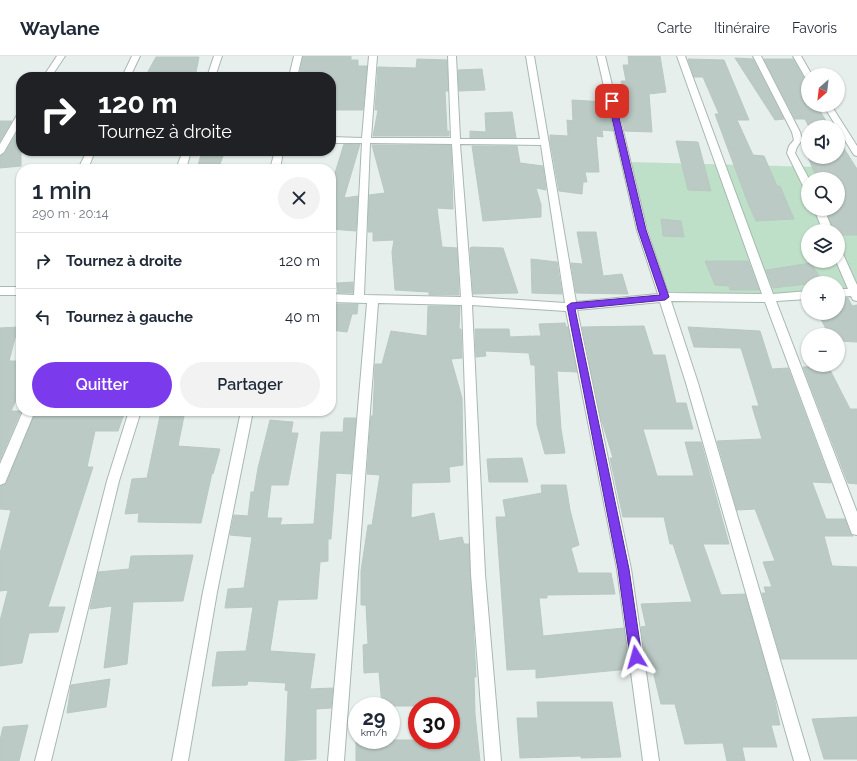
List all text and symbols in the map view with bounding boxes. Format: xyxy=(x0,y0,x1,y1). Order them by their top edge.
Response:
text: Waylane xyxy=(20,17,100,39)
text: Carte xyxy=(657,20,692,36)
text: Itinéraire xyxy=(714,20,770,36)
text: Favoris xyxy=(792,20,837,36)
north arrow xyxy=(801,68,845,112)
map controls xyxy=(801,68,845,372)
pin xyxy=(595,84,629,118)
text: 120 m xyxy=(98,87,178,120)
icon: right xyxy=(32,88,84,140)
icon: arrive xyxy=(601,90,623,112)
button: sound xyxy=(801,120,845,164)
text: Tournez à droite xyxy=(98,121,232,142)
button: search xyxy=(801,172,845,216)
text: 1 min xyxy=(32,176,92,205)
button: close xyxy=(278,177,320,219)
text: 290 m · 20:14 xyxy=(32,206,109,221)
button: layers xyxy=(801,224,845,268)
icon: right xyxy=(32,250,54,272)
text: Tournez à droite xyxy=(66,252,182,270)
text: 120 m xyxy=(279,252,320,270)
button: + xyxy=(801,276,845,320)
icon: left xyxy=(32,306,54,328)
text: Tournez à gauche xyxy=(66,308,193,326)
text: 40 m xyxy=(285,308,320,326)
button: − xyxy=(801,328,845,372)
button: Quitter xyxy=(32,362,172,408)
button: Partager xyxy=(180,362,320,408)
position arrow xyxy=(615,636,657,678)
speed limit sign: 30 xyxy=(408,697,460,749)
text: 29 xyxy=(362,706,386,730)
text: km/h xyxy=(361,727,387,738)

